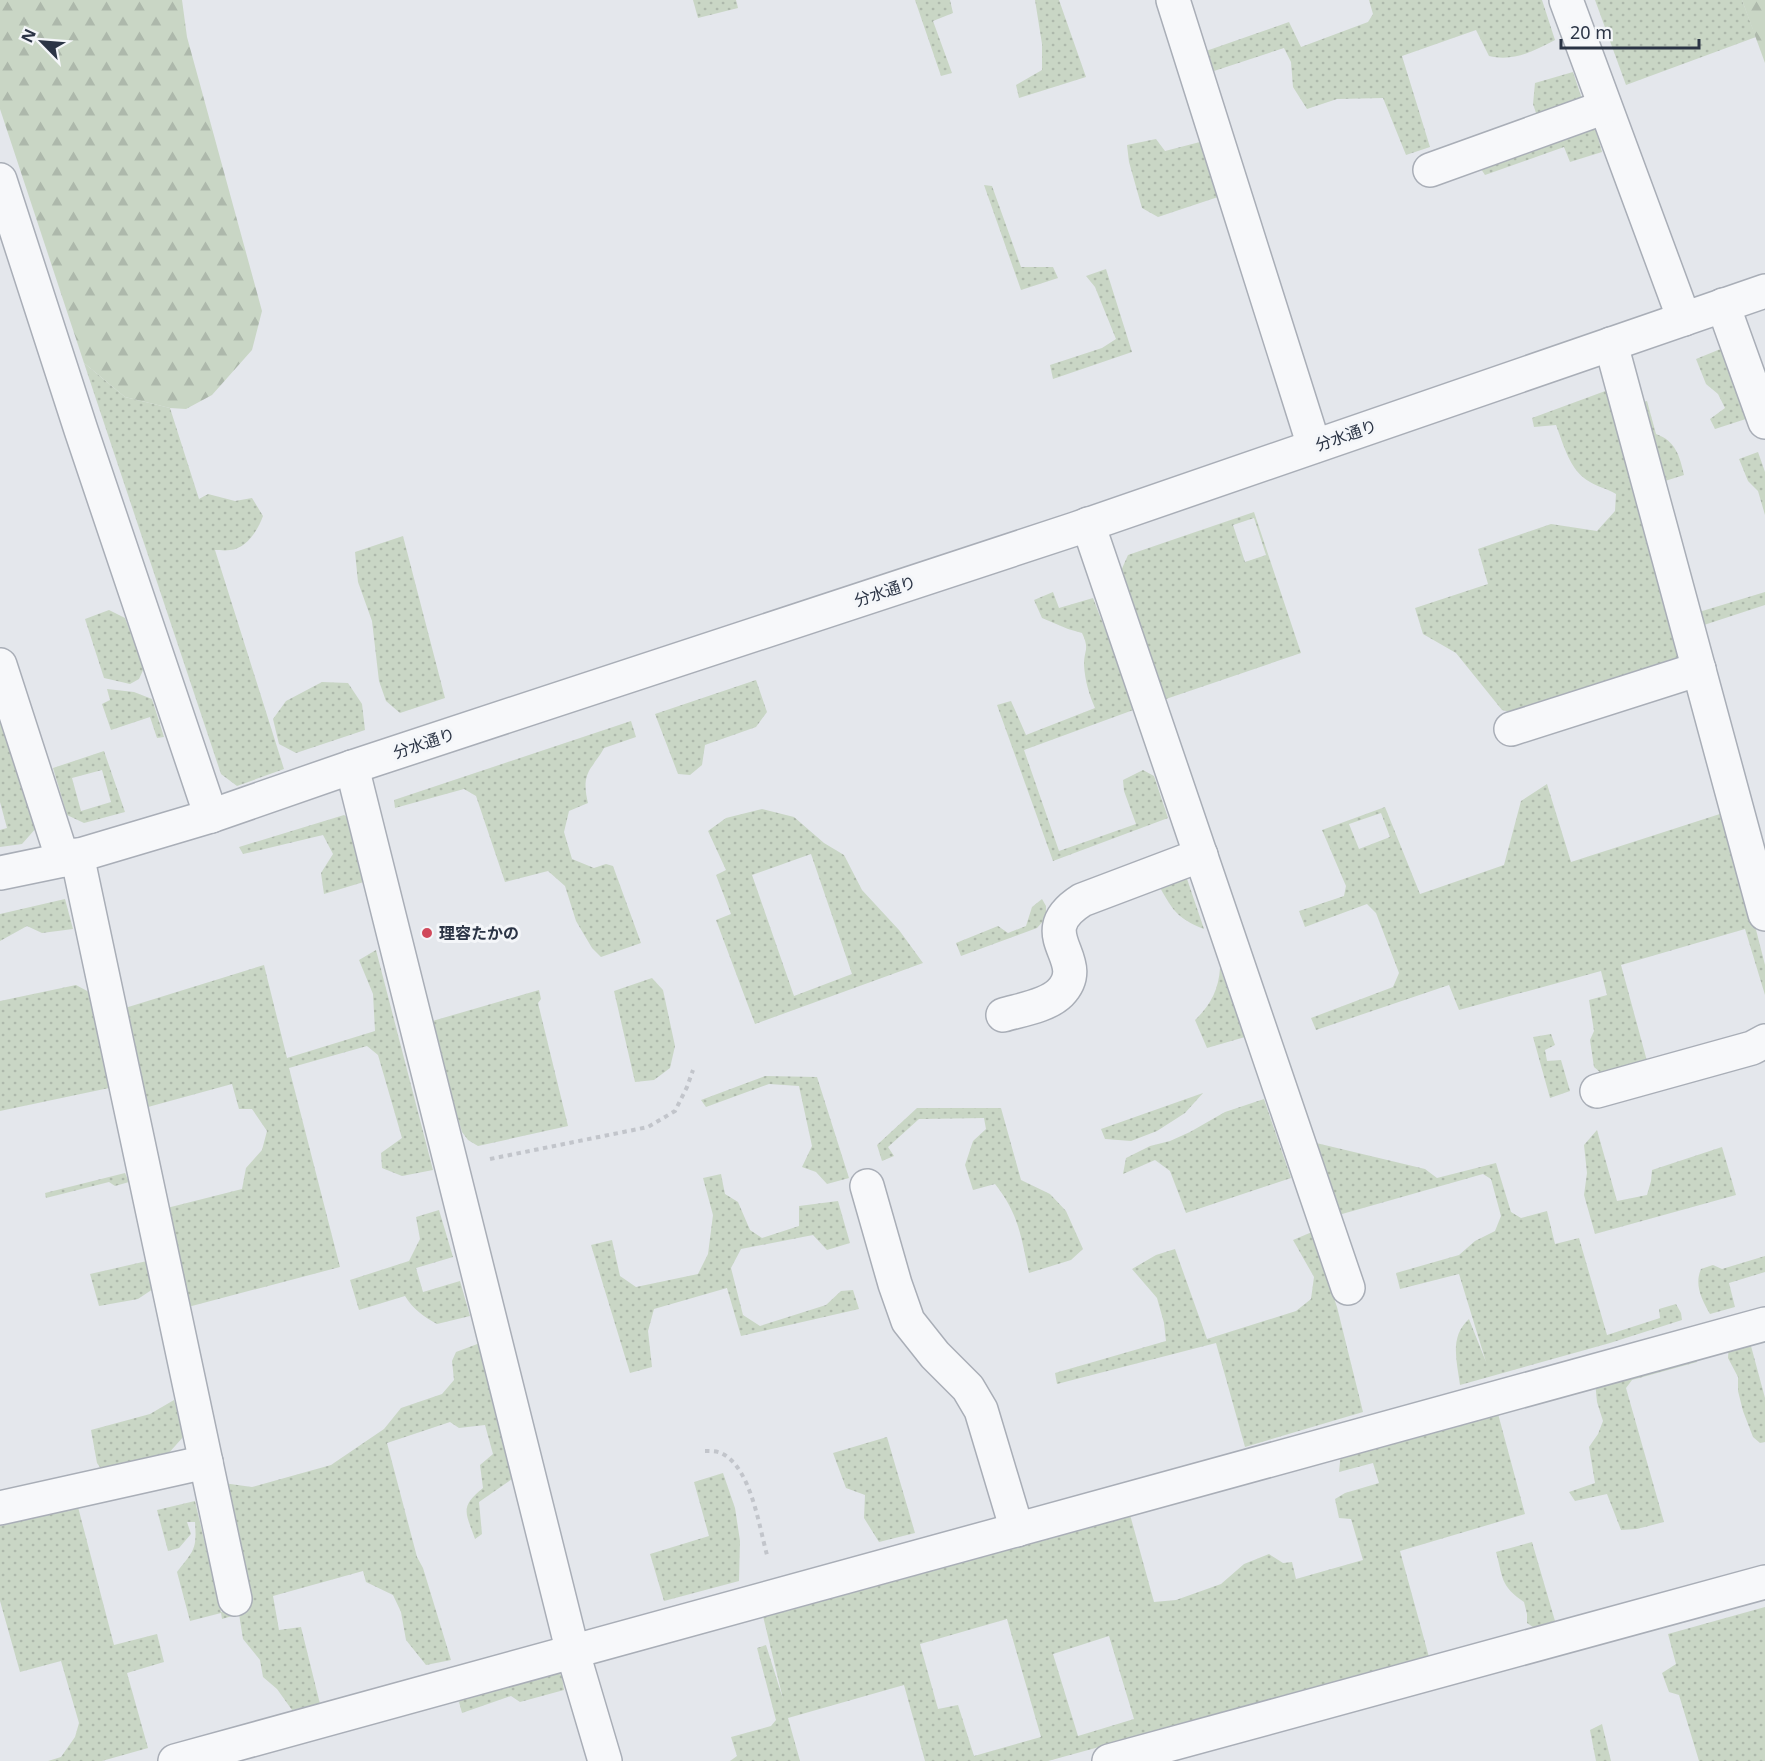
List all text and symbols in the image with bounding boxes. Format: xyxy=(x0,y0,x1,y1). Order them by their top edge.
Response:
north arrow xyxy=(12,12,72,72)
scale bar xyxy=(1561,12,1699,50)
text: 20 m xyxy=(1570,20,1612,44)
text: N xyxy=(16,25,41,46)
street label: 分水通り xyxy=(1312,414,1380,456)
street label: 分水通り xyxy=(851,571,919,611)
street label: 分水通り xyxy=(390,723,458,763)
place label: 理容たかの xyxy=(439,922,519,944)
marker: 理容たかの xyxy=(420,926,434,940)

